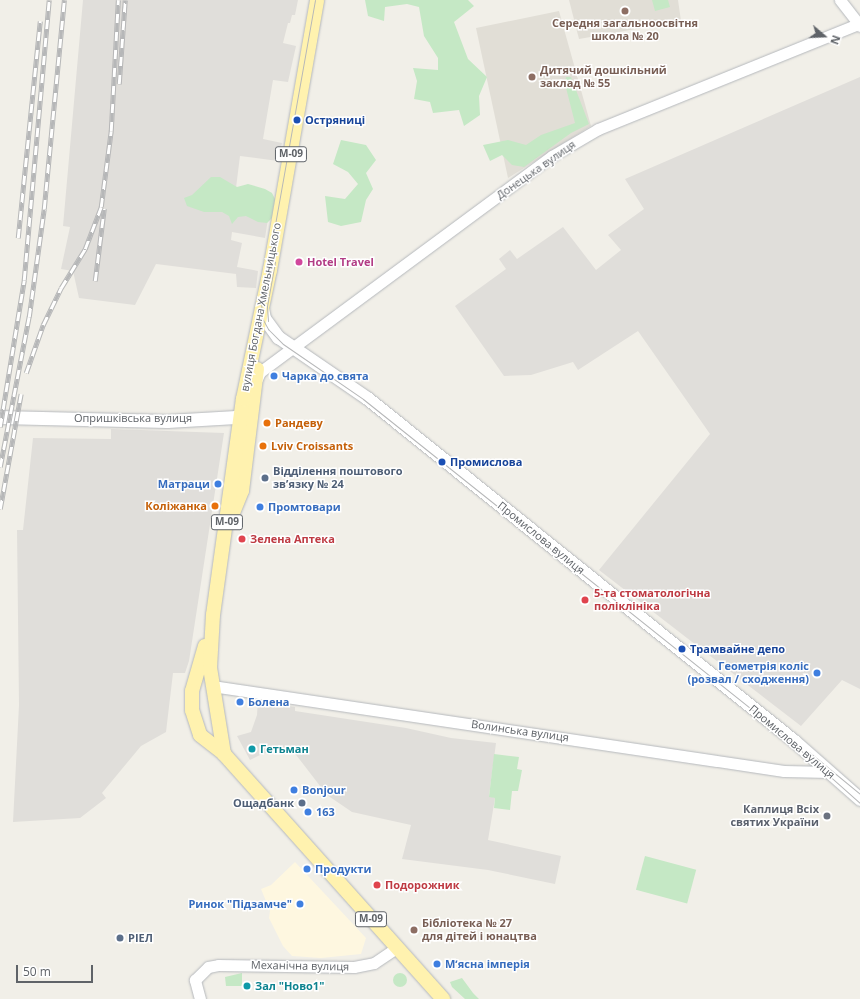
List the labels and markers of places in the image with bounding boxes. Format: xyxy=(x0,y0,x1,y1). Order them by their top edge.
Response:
marker: Середня загальноосвітня школа № 20 xyxy=(620,6,630,16)
place label: Середня загальноосвітня школа № 20 xyxy=(552,17,698,43)
place label: Дитячий дошкільний заклад № 55 xyxy=(540,64,667,90)
marker: Дитячий дошкільний заклад № 55 xyxy=(527,72,537,82)
place label: Остряниці xyxy=(305,113,365,127)
marker: Остряниці xyxy=(292,115,302,125)
place label: Hotel Travel xyxy=(307,255,374,269)
marker: Hotel Travel xyxy=(294,257,304,267)
place label: Чарка до свята xyxy=(282,369,369,383)
marker: Чарка до свята xyxy=(269,371,279,381)
place label: Рандеву xyxy=(275,416,323,430)
marker: Рандеву xyxy=(262,418,272,428)
place label: Lviv Croissants xyxy=(271,439,353,453)
marker: Lviv Croissants xyxy=(258,441,268,451)
place label: Промислова xyxy=(450,455,522,469)
marker: Промислова xyxy=(437,457,447,467)
place label: Відділення поштового зв’язку № 24 xyxy=(273,465,403,491)
marker: Відділення поштового зв’язку № 24 xyxy=(260,473,270,483)
place label: Матраци xyxy=(158,477,210,491)
marker: Матраци xyxy=(213,479,223,489)
place label: Коліжанка xyxy=(145,499,207,513)
place label: Промтовари xyxy=(268,500,341,514)
marker: Коліжанка xyxy=(210,501,220,511)
marker: Промтовари xyxy=(255,502,265,512)
place label: Зелена Аптека xyxy=(250,532,335,546)
marker: Зелена Аптека xyxy=(237,534,247,544)
place label: 5-та стоматологічна поліклініка xyxy=(594,587,710,613)
marker: 5-та стоматологічна поліклініка xyxy=(579,594,591,606)
place label: Трамвайне депо xyxy=(690,642,785,656)
marker: Трамвайне депо xyxy=(677,644,687,654)
place label: Геометрія коліс (розвал / сходження) xyxy=(687,660,809,686)
marker: Геометрія коліс (розвал / сходження) xyxy=(812,668,822,678)
place label: Болена xyxy=(248,695,289,709)
marker: Болена xyxy=(235,697,245,707)
place label: Гетьман xyxy=(260,742,309,756)
marker: Гетьман xyxy=(247,744,257,754)
place label: Bonjour xyxy=(302,783,346,797)
marker: Bonjour xyxy=(289,785,299,795)
place label: Ощадбанк xyxy=(233,796,294,810)
marker: Ощадбанк xyxy=(297,798,307,808)
place label: Каплиця Всіх святих України xyxy=(730,803,819,829)
place label: 163 xyxy=(316,805,335,819)
marker: 163 xyxy=(303,807,313,817)
marker: Каплиця Всіх святих України xyxy=(822,811,832,821)
place label: Продукти xyxy=(315,862,371,876)
marker: Продукти xyxy=(302,864,312,874)
place label: Подорожник xyxy=(385,878,460,892)
marker: Подорожник xyxy=(372,880,382,890)
place label: Ринок "Підзамче" xyxy=(188,897,292,911)
marker: Ринок "Підзамче" xyxy=(295,899,305,909)
place label: Бібліотека № 27 для дітей і юнацтва xyxy=(422,917,537,943)
marker: Бібліотека № 27 для дітей і юнацтва xyxy=(409,925,419,935)
place label: РІЕЛ xyxy=(128,931,153,945)
marker: РІЕЛ xyxy=(115,933,125,943)
place label: Мʼясна імперія xyxy=(445,957,530,971)
marker: Мʼясна імперія xyxy=(432,959,442,969)
place label: Зал "Ново1" xyxy=(255,979,324,993)
marker: Зал "Ново1" xyxy=(242,981,252,991)

